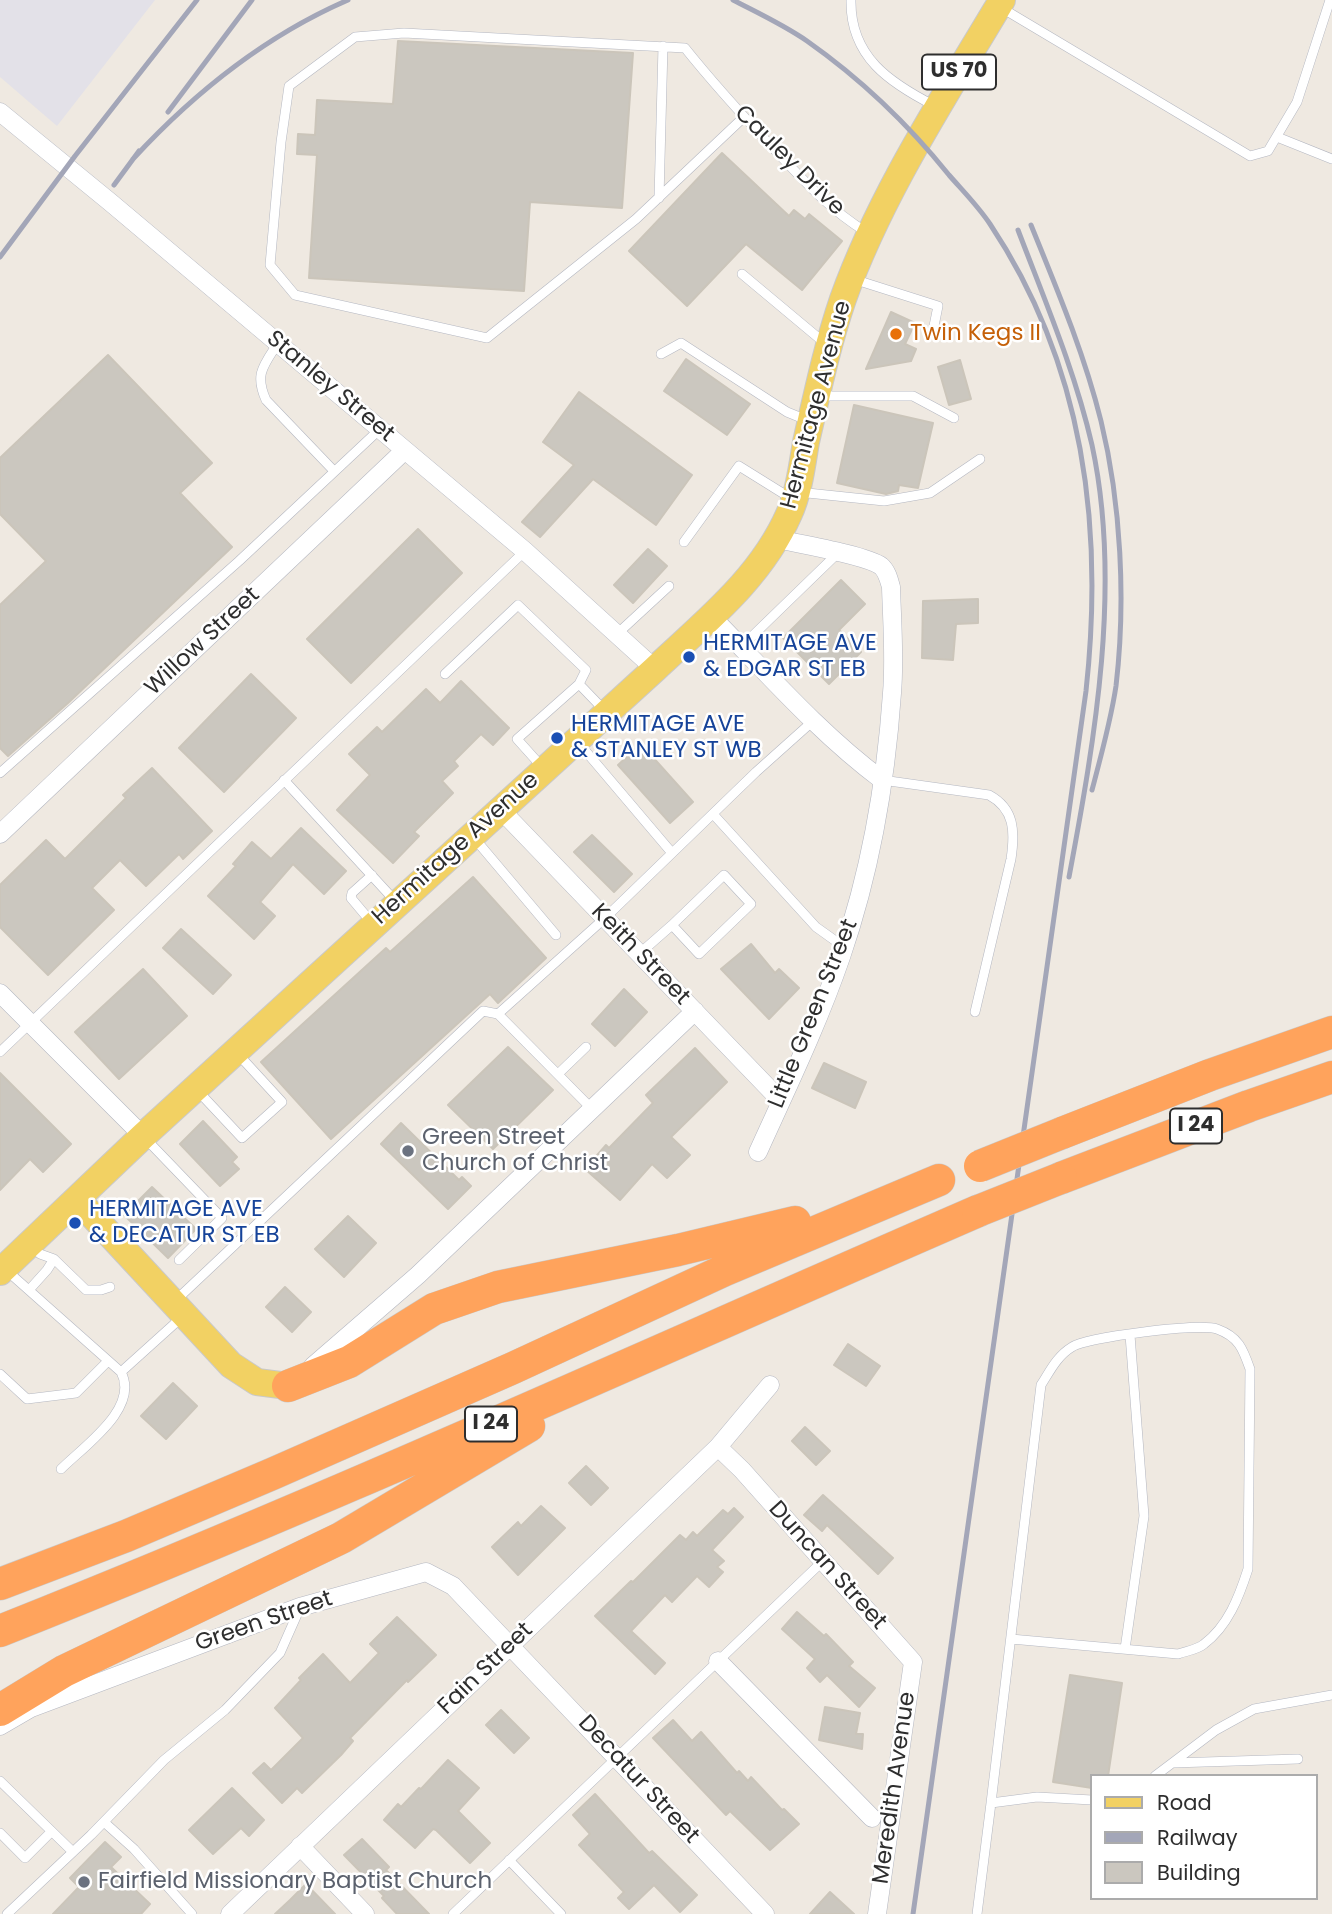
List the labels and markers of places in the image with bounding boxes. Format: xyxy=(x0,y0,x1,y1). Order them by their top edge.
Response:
place label: Twin Kegs II xyxy=(910,320,1041,348)
marker: Twin Kegs II xyxy=(888,326,904,342)
place label: HERMITAGE AVE & EDGAR ST EB xyxy=(703,630,877,684)
marker: HERMITAGE AVE & EDGAR ST EB xyxy=(681,649,697,665)
place label: HERMITAGE AVE & STANLEY ST WB xyxy=(571,711,762,765)
marker: HERMITAGE AVE & STANLEY ST WB xyxy=(549,730,565,746)
place label: Green Street Church of Christ xyxy=(422,1124,608,1178)
marker: Green Street Church of Christ xyxy=(400,1143,416,1159)
place label: HERMITAGE AVE & DECATUR ST EB xyxy=(89,1196,280,1250)
marker: HERMITAGE AVE & DECATUR ST EB xyxy=(67,1215,83,1231)
place label: Fairfield Missionary Baptist Church xyxy=(98,1868,492,1896)
marker: Fairfield Missionary Baptist Church xyxy=(76,1874,92,1890)

